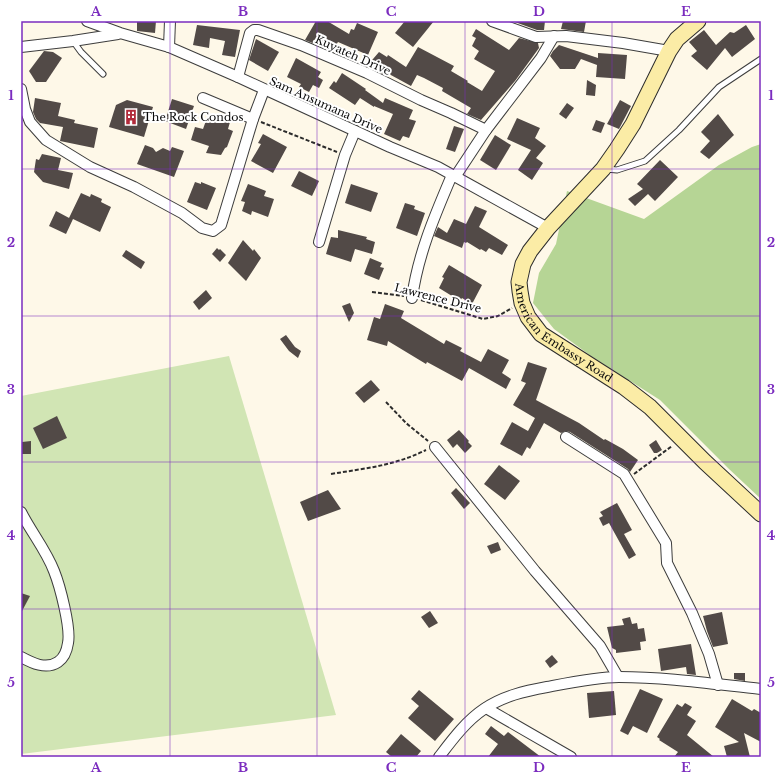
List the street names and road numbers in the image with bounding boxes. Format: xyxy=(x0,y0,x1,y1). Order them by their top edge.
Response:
street label: Kuyateh Drive xyxy=(313,32,393,78)
street label: Sam Ansumana Drive xyxy=(267,74,385,136)
street label: Lawrence Drive xyxy=(393,280,483,316)
street label: American Embassy Road xyxy=(512,281,616,385)

